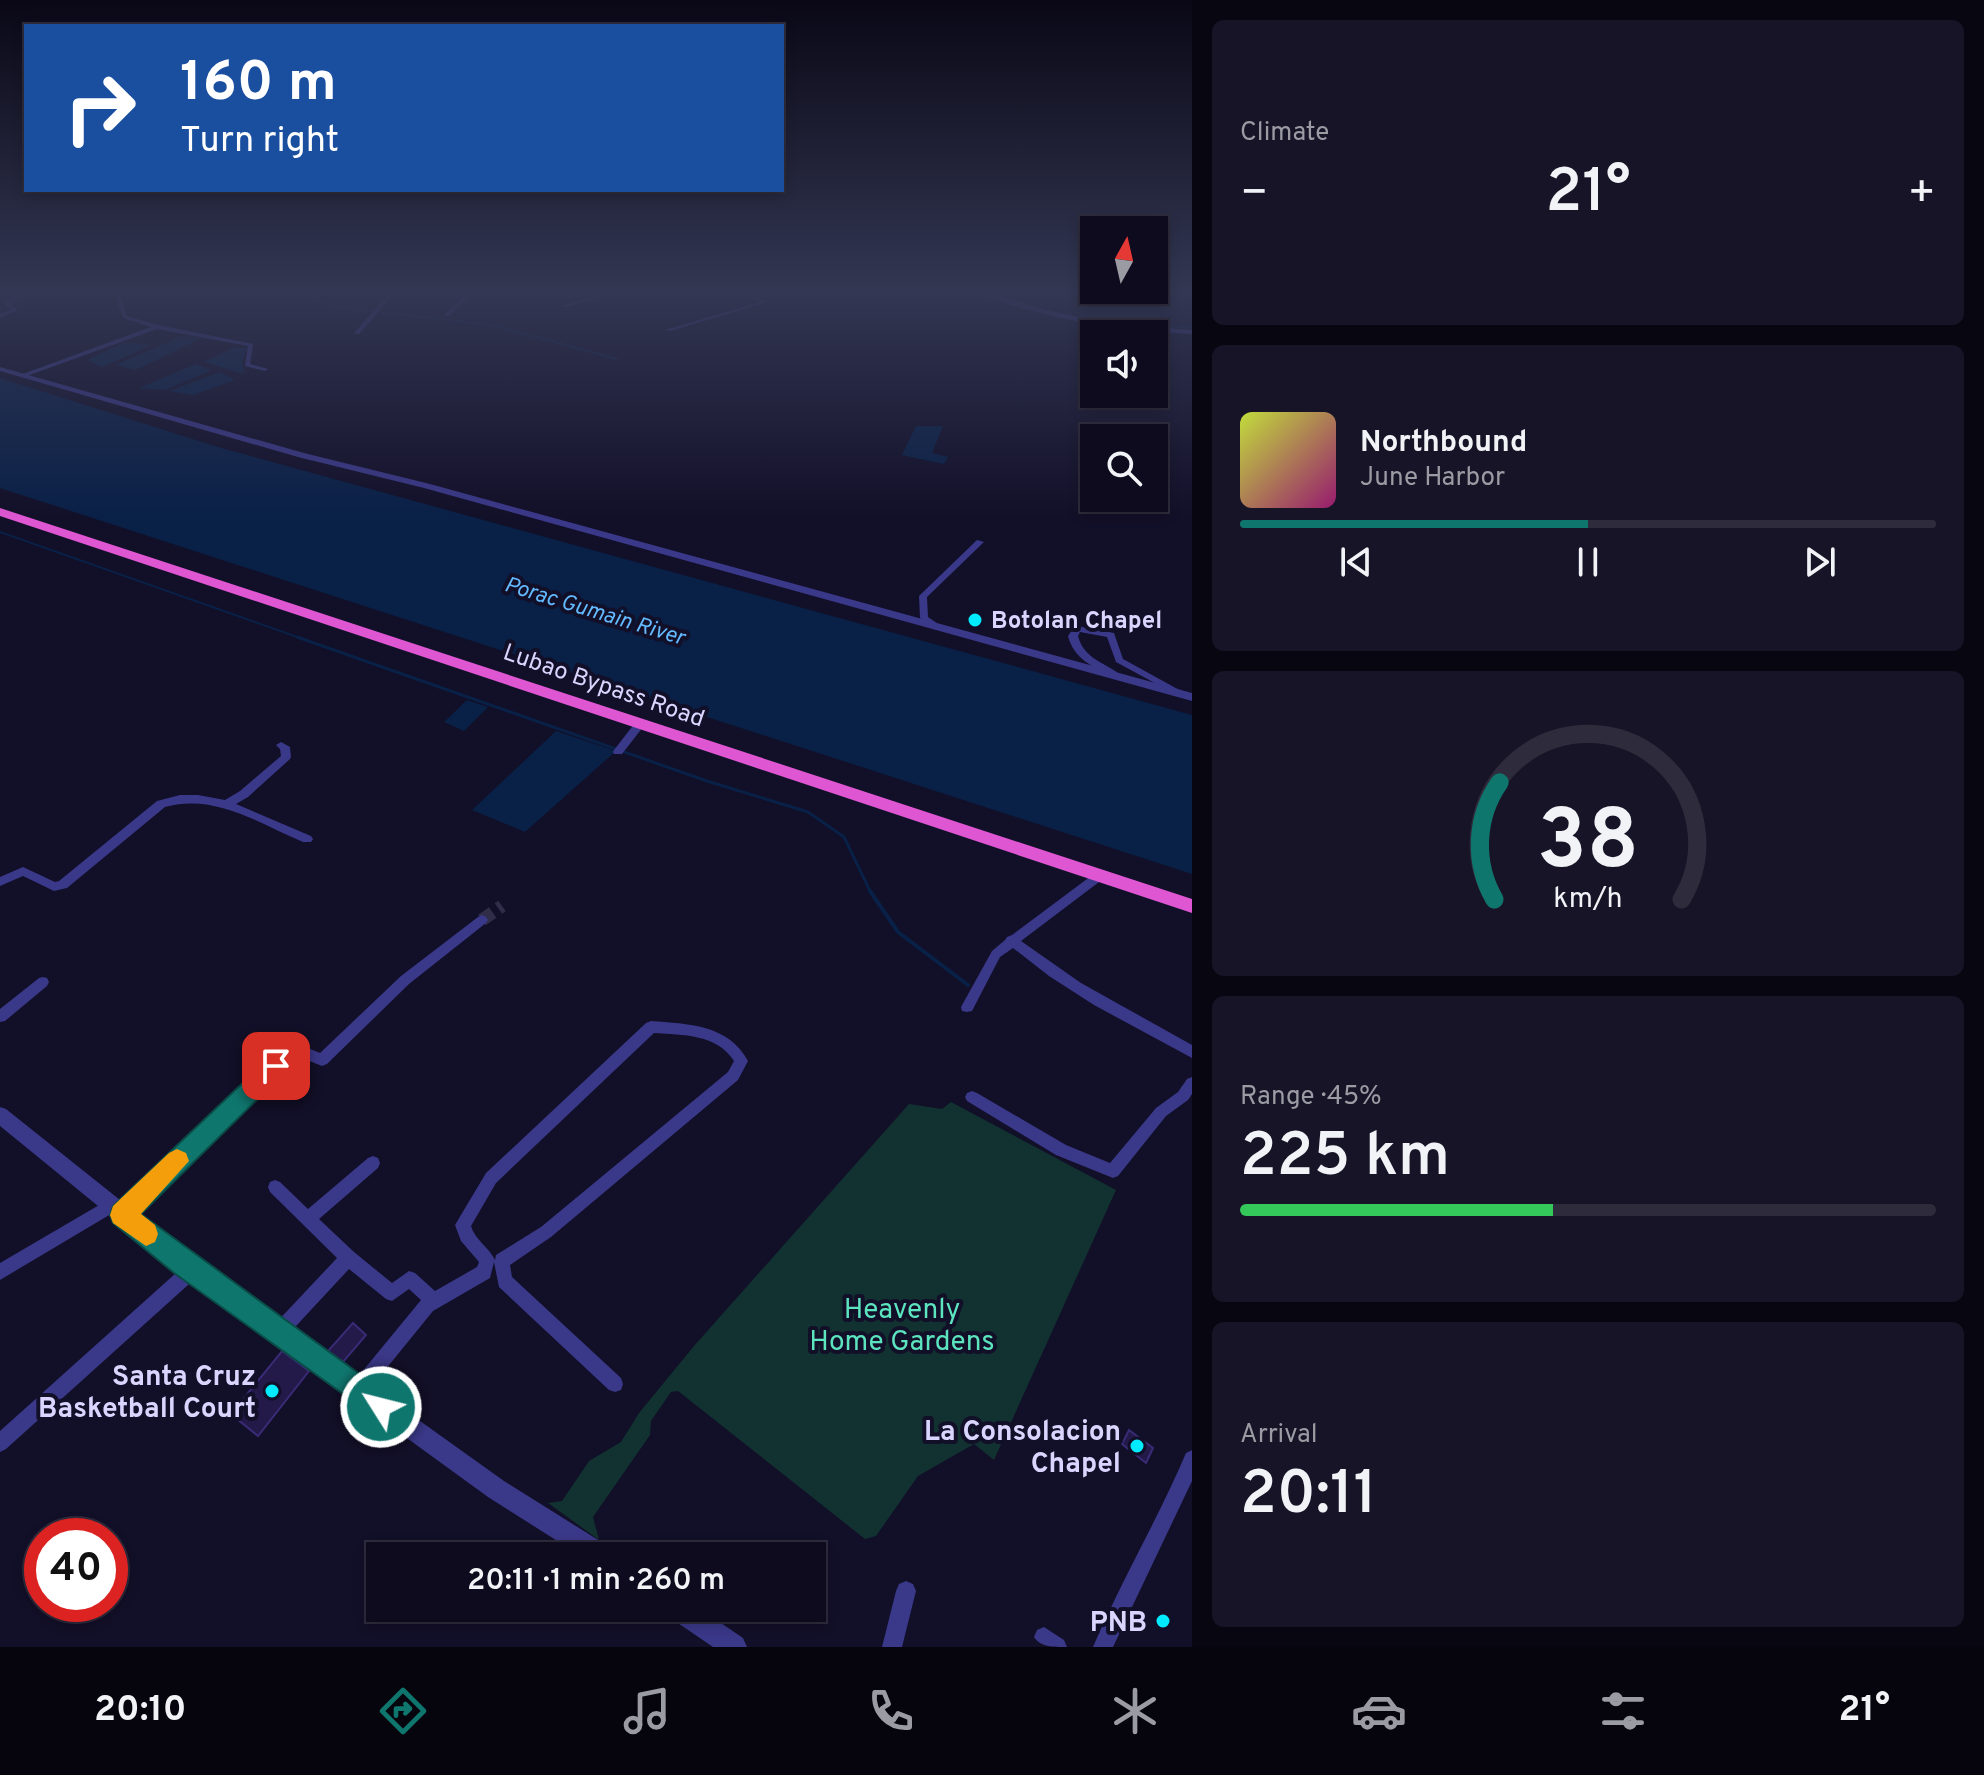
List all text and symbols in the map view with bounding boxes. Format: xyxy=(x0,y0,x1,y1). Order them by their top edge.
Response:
text: 160 m xyxy=(180,50,337,120)
icon: right xyxy=(48,56,152,160)
text: Climate xyxy=(1240,117,1329,150)
text: Turn right xyxy=(180,119,339,165)
text: 21° xyxy=(1546,157,1631,233)
text: − xyxy=(1240,167,1268,223)
text: + xyxy=(1908,167,1936,223)
north arrow xyxy=(1080,216,1168,304)
map controls xyxy=(1080,216,1168,512)
button: sound xyxy=(1080,320,1168,408)
button: search xyxy=(1080,424,1168,512)
text: Northbound xyxy=(1360,425,1527,462)
text: June Harbor xyxy=(1360,462,1505,495)
icon: previous xyxy=(1334,540,1378,584)
icon: pause xyxy=(1566,540,1610,584)
icon: next xyxy=(1798,540,1842,584)
water label: Porac Gumain River xyxy=(501,572,689,653)
place label: Botolan Chapel xyxy=(991,607,1162,637)
marker: Botolan Chapel xyxy=(966,611,984,629)
street label: Lubao Bypass Road xyxy=(499,638,708,735)
text: 38 xyxy=(1537,792,1639,897)
text: km/h xyxy=(1553,882,1623,918)
pin xyxy=(242,1032,310,1100)
icon: arrive xyxy=(254,1044,298,1088)
text: Range · 45% xyxy=(1240,1081,1382,1114)
text: 225 km xyxy=(1240,1121,1450,1197)
park label: Heavenly Home Gardens xyxy=(809,1293,995,1361)
place label: Santa Cruz Basketball Court xyxy=(38,1360,256,1428)
position arrow xyxy=(339,1365,423,1449)
marker: Santa Cruz Basketball Court xyxy=(263,1382,281,1400)
place label: La Consolacion Chapel xyxy=(924,1415,1121,1483)
text: Arrival xyxy=(1240,1419,1318,1452)
marker: La Consolacion Chapel xyxy=(1128,1437,1146,1455)
text: 20:11 xyxy=(1240,1459,1377,1535)
speed limit sign: 40 xyxy=(24,1518,128,1622)
text: 20:11 · 1 min · 260 m xyxy=(467,1563,725,1600)
place label: PNB xyxy=(1090,1606,1147,1642)
marker: PNB xyxy=(1154,1612,1172,1630)
icon: directions xyxy=(375,1683,431,1739)
icon: music xyxy=(619,1683,675,1739)
icon: phone xyxy=(863,1683,919,1739)
icon: climate xyxy=(1107,1683,1163,1739)
icon: car xyxy=(1351,1683,1407,1739)
icon: filters xyxy=(1595,1683,1651,1739)
text: 20:10 xyxy=(94,1688,187,1734)
text: 21° xyxy=(1839,1688,1890,1734)

